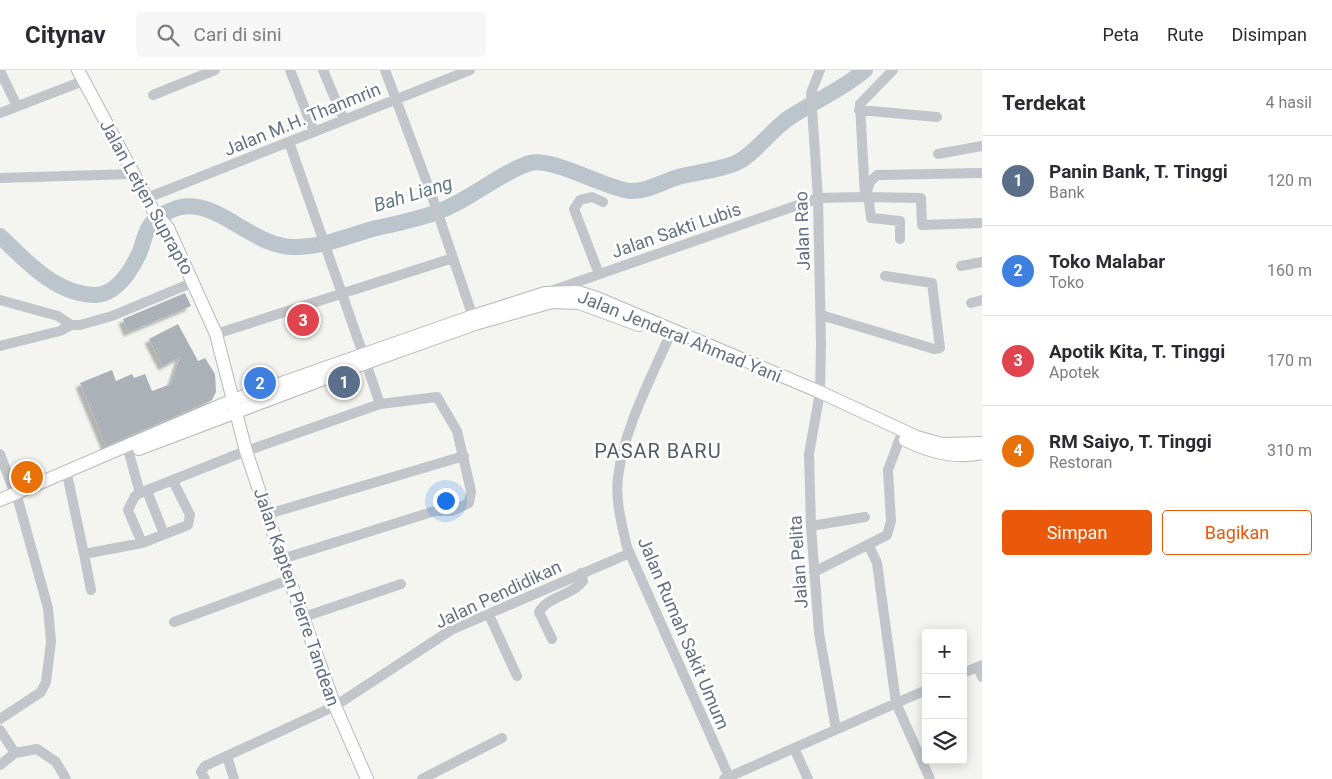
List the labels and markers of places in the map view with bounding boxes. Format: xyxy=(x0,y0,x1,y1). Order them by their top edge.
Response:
pin: 3 xyxy=(287,301,319,339)
pin: 1 xyxy=(328,363,360,401)
pin: 2 xyxy=(244,364,276,402)
pin: 4 xyxy=(11,458,43,496)

